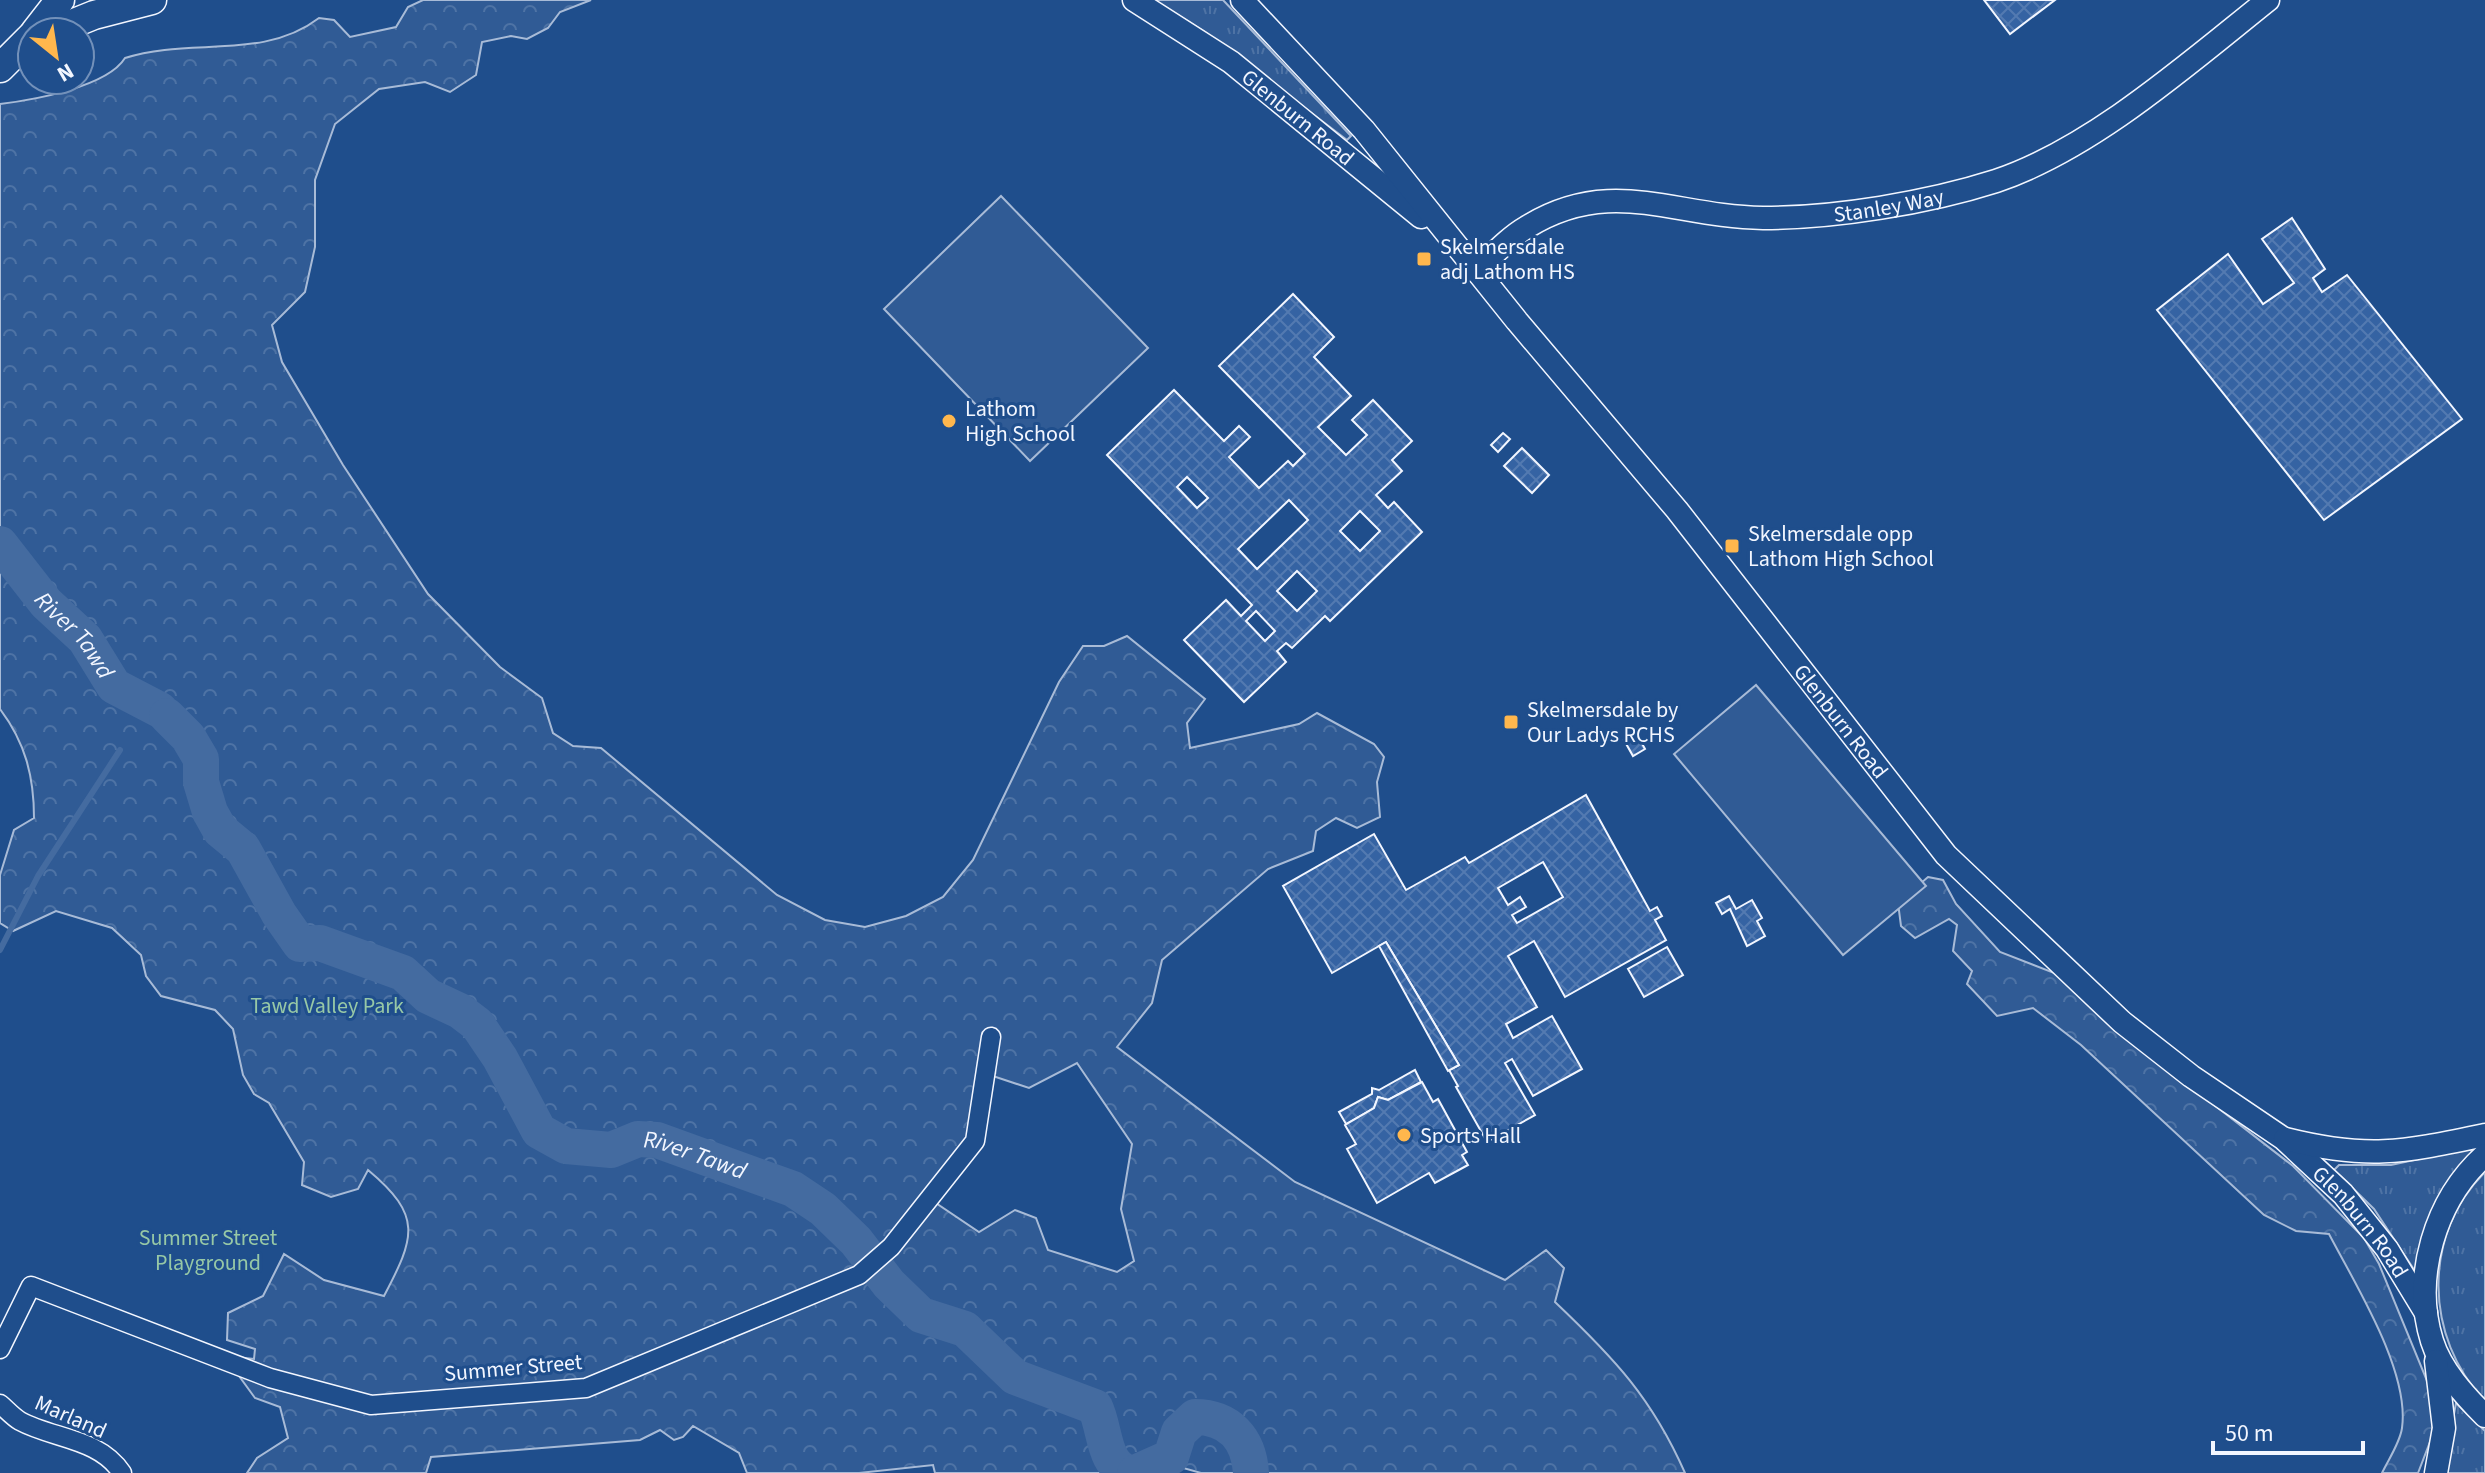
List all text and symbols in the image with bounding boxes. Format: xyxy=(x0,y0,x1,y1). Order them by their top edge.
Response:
north arrow xyxy=(16,16,96,96)
text: N xyxy=(51,55,80,90)
street label: Glenburn Road xyxy=(1234,62,1361,174)
street label: Stanley Way xyxy=(1832,181,1948,231)
place label: Skelmersdale adj Lathom HS xyxy=(1440,231,1575,288)
marker: Skelmersdale adj Lathom HS xyxy=(1415,250,1433,268)
place label: Lathom High School xyxy=(965,393,1075,450)
marker: Lathom High School xyxy=(940,412,958,430)
place label: Skelmersdale opp Lathom High School xyxy=(1748,518,1934,575)
marker: Skelmersdale opp Lathom High School xyxy=(1723,537,1741,555)
water label: River Tawd xyxy=(25,584,123,687)
street label: Glenburn Road xyxy=(1786,657,1896,786)
place label: Skelmersdale by Our Ladys RCHS xyxy=(1527,694,1679,751)
marker: Skelmersdale by Our Ladys RCHS xyxy=(1502,713,1520,731)
park label: Tawd Valley Park xyxy=(250,990,404,1022)
place label: Sports Hall xyxy=(1420,1120,1521,1152)
water label: River Tawd xyxy=(642,1122,752,1189)
marker: Sports Hall xyxy=(1395,1126,1413,1144)
street label: Glenburn Road xyxy=(2305,1158,2416,1284)
park label: Summer Street Playground xyxy=(139,1222,278,1279)
street label: Summer Street xyxy=(443,1346,584,1390)
street label: Marland xyxy=(30,1387,112,1447)
scale bar xyxy=(2213,1405,2363,1455)
text: 50 m xyxy=(2225,1416,2274,1451)

